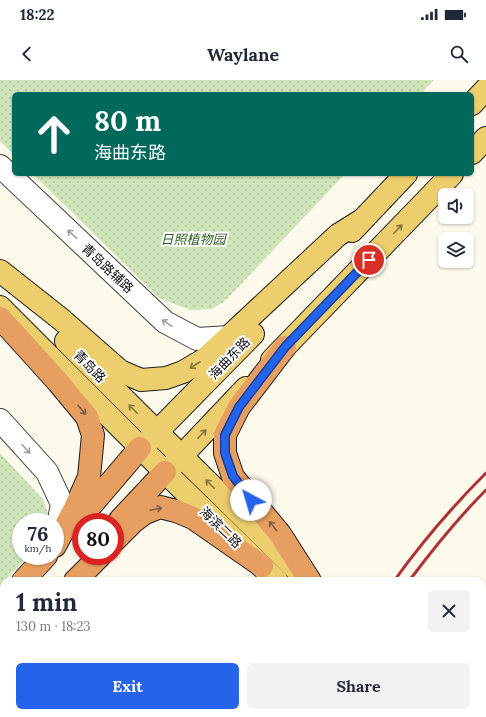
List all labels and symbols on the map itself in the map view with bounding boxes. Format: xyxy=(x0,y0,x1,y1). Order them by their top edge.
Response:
one-way arrow xyxy=(394,224,403,234)
one-way arrow xyxy=(67,229,77,239)
park label: 日照植物园 xyxy=(160,231,227,248)
street label: 青岛路辅路 xyxy=(78,240,137,297)
pin xyxy=(352,243,386,277)
one-way arrow xyxy=(162,318,173,327)
street label: 海曲东路 xyxy=(205,334,254,383)
street label: 青岛路 xyxy=(70,347,109,386)
one-way arrow xyxy=(189,361,201,369)
one-way arrow xyxy=(128,404,138,414)
one-way arrow xyxy=(77,405,86,416)
one-way arrow xyxy=(197,429,207,439)
one-way arrow xyxy=(22,444,31,454)
position arrow xyxy=(230,479,272,521)
one-way arrow xyxy=(205,480,215,489)
street label: 海滨二路 xyxy=(196,503,245,552)
one-way arrow xyxy=(150,505,163,513)
speed limit sign: 80 xyxy=(72,513,124,565)
one-way arrow xyxy=(268,520,277,531)

